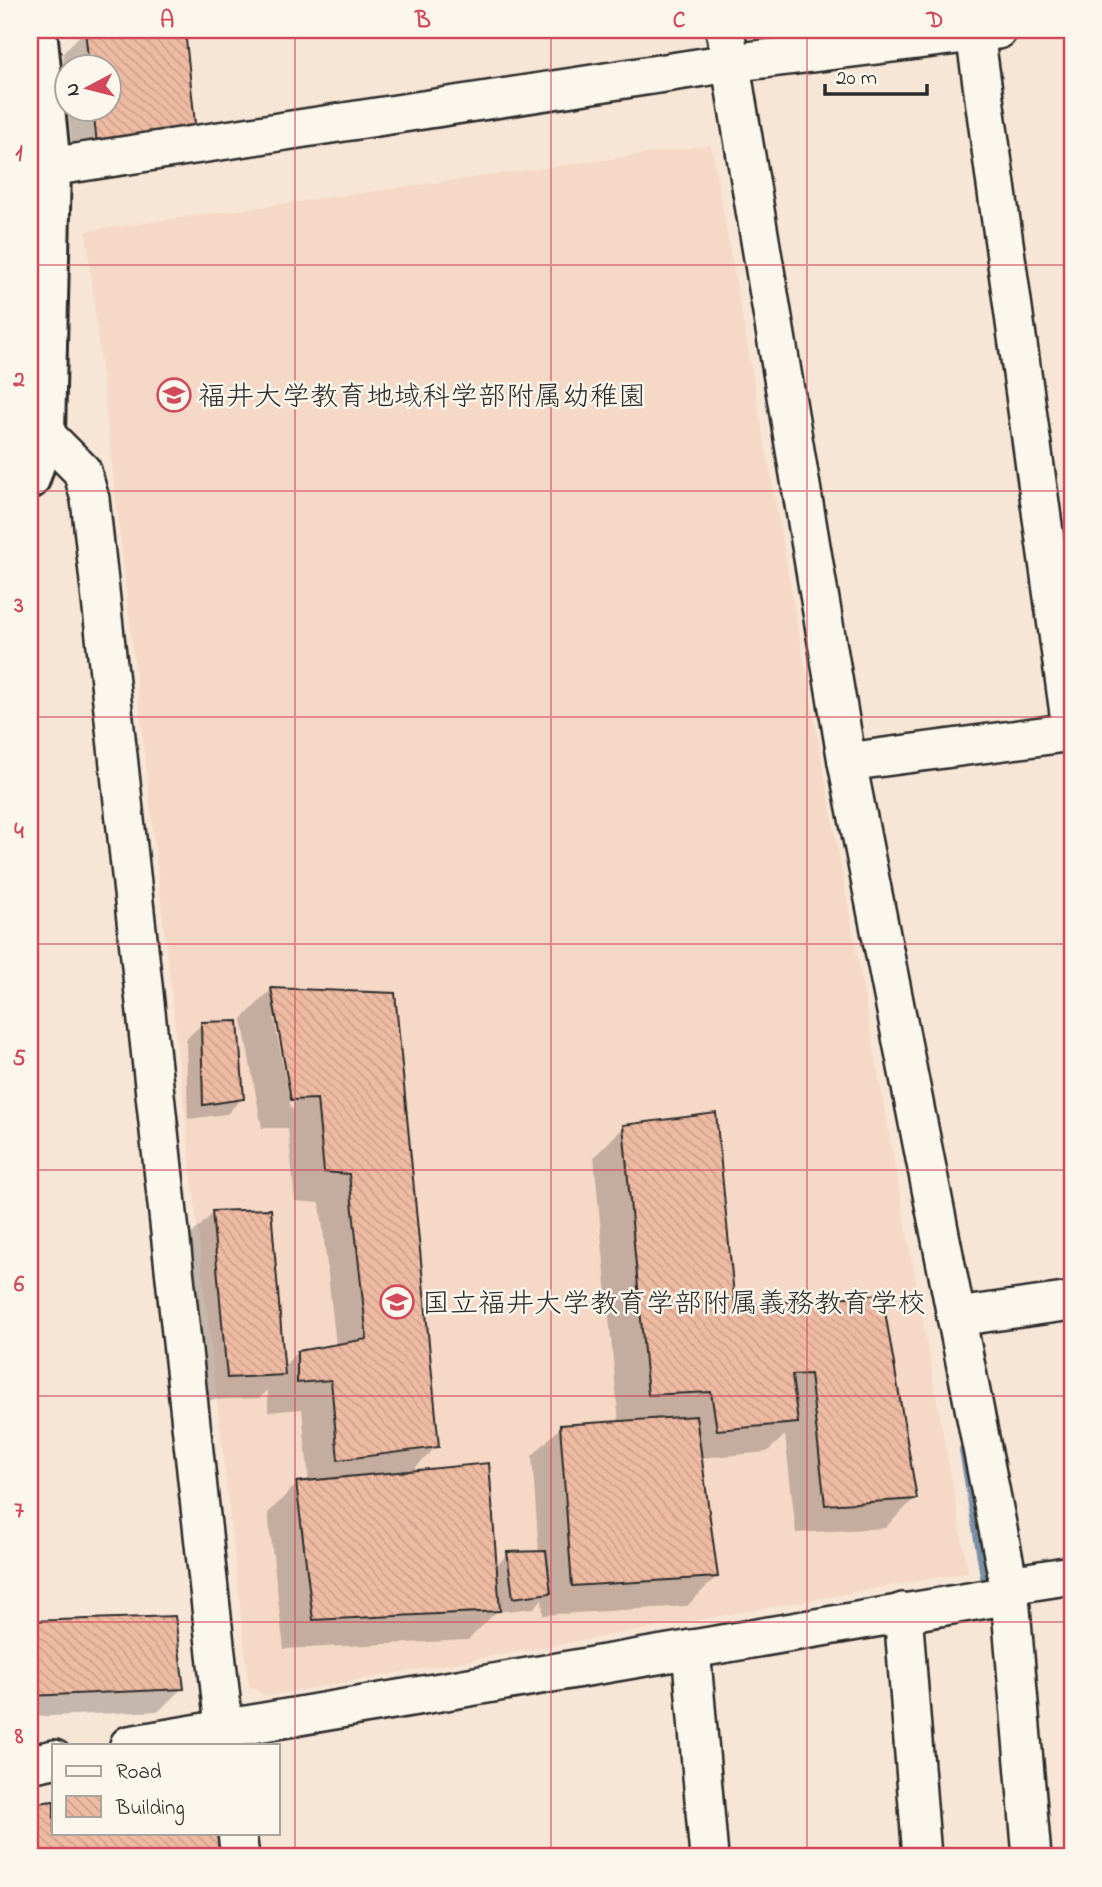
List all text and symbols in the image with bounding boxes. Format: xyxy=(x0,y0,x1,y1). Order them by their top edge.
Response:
text: A xyxy=(160,5,174,38)
text: B xyxy=(414,5,431,38)
text: C xyxy=(673,5,686,38)
text: D xyxy=(926,5,943,38)
north arrow xyxy=(52,52,122,122)
scale bar xyxy=(825,52,927,96)
text: 20 m xyxy=(836,64,877,94)
text: N xyxy=(59,82,88,98)
text: 1 xyxy=(15,138,23,171)
text: 2 xyxy=(12,364,25,397)
school or university icon: 福井大学教育地域科学部附属幼稚園 xyxy=(155,376,193,414)
place label: 福井大学教育地域科学部附属幼稚園 xyxy=(198,378,646,419)
text: 3 xyxy=(13,590,24,623)
text: 4 xyxy=(14,816,24,849)
text: 5 xyxy=(12,1043,26,1076)
text: 6 xyxy=(14,1269,25,1302)
school or university icon: 国立福井大学教育学部附属義務教育学校 xyxy=(378,1283,416,1321)
place label: 国立福井大学教育学部附属義務教育学校 xyxy=(422,1285,926,1326)
text: 7 xyxy=(14,1495,24,1528)
text: 8 xyxy=(14,1721,24,1754)
legend xyxy=(52,1744,280,1834)
text: Road xyxy=(116,1758,162,1788)
text: Building xyxy=(115,1794,185,1826)

